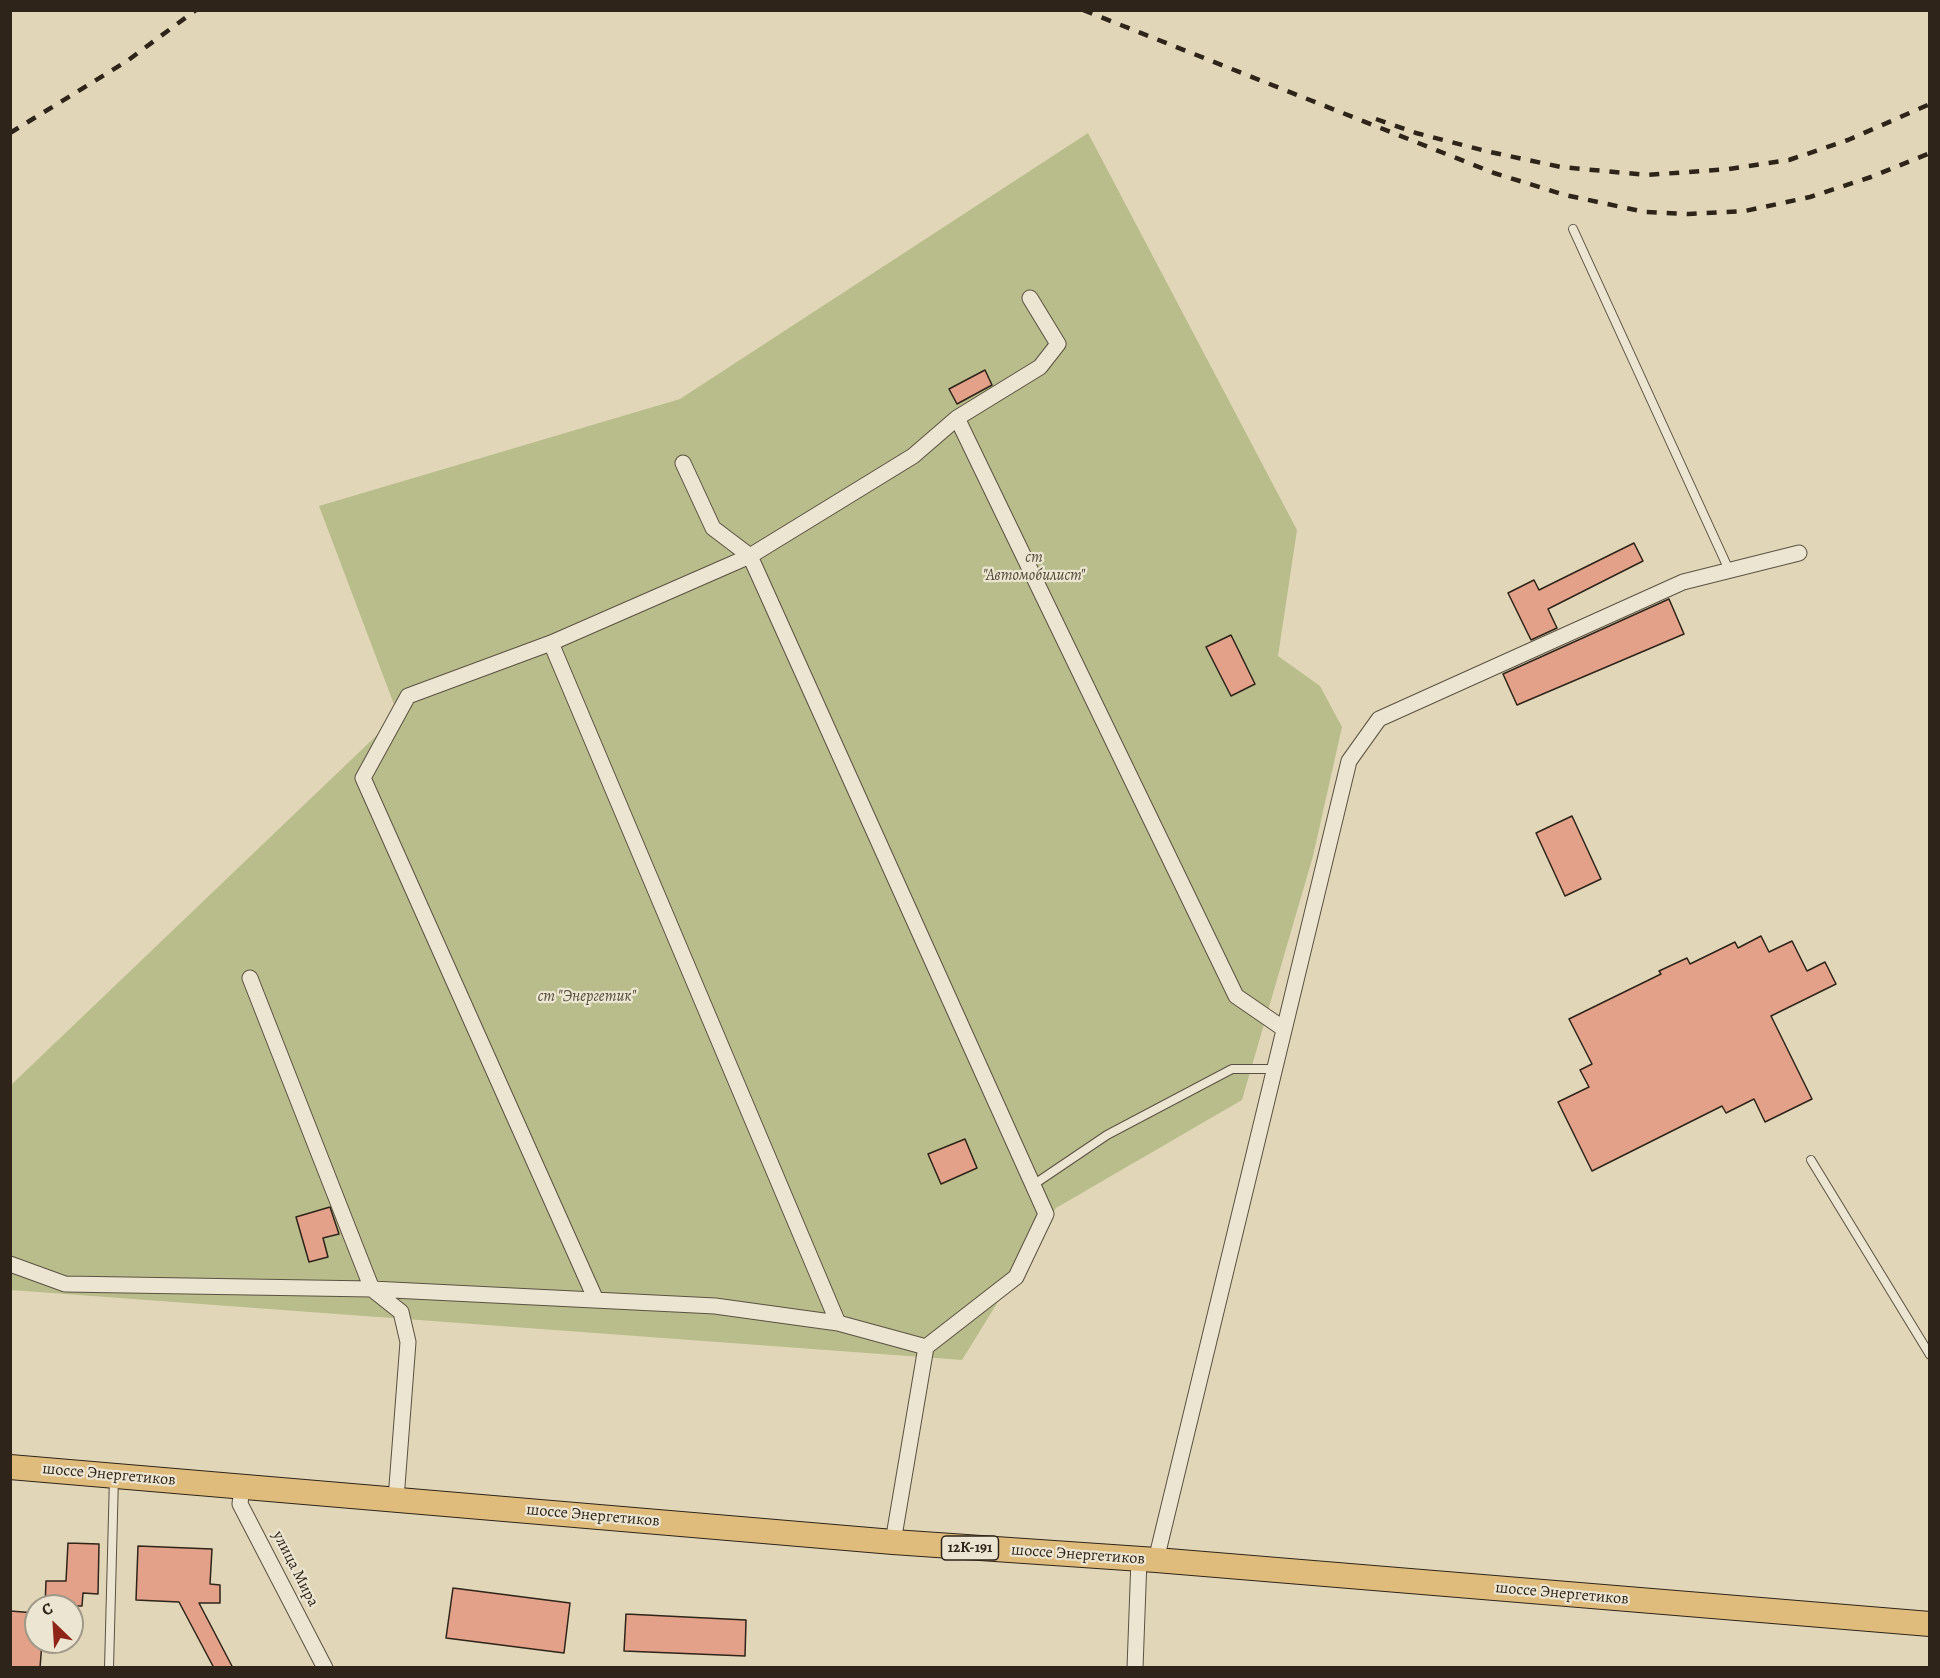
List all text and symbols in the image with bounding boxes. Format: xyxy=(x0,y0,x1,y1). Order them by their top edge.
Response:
park label: ст "Автомобилист" xyxy=(983,548,1085,586)
park label: ст "Энергетик" xyxy=(538,987,636,1007)
street label: шоссе Энергетиков xyxy=(41,1460,177,1490)
street label: шоссе Энергетиков xyxy=(525,1501,661,1531)
street label: улица Мира xyxy=(268,1528,322,1610)
road number: 12К-191 xyxy=(942,1536,998,1560)
street label: шоссе Энергетиков xyxy=(1010,1541,1146,1569)
street label: шоссе Энергетиков xyxy=(1494,1579,1630,1609)
north arrow xyxy=(24,1594,84,1654)
text: С xyxy=(38,1597,56,1622)

